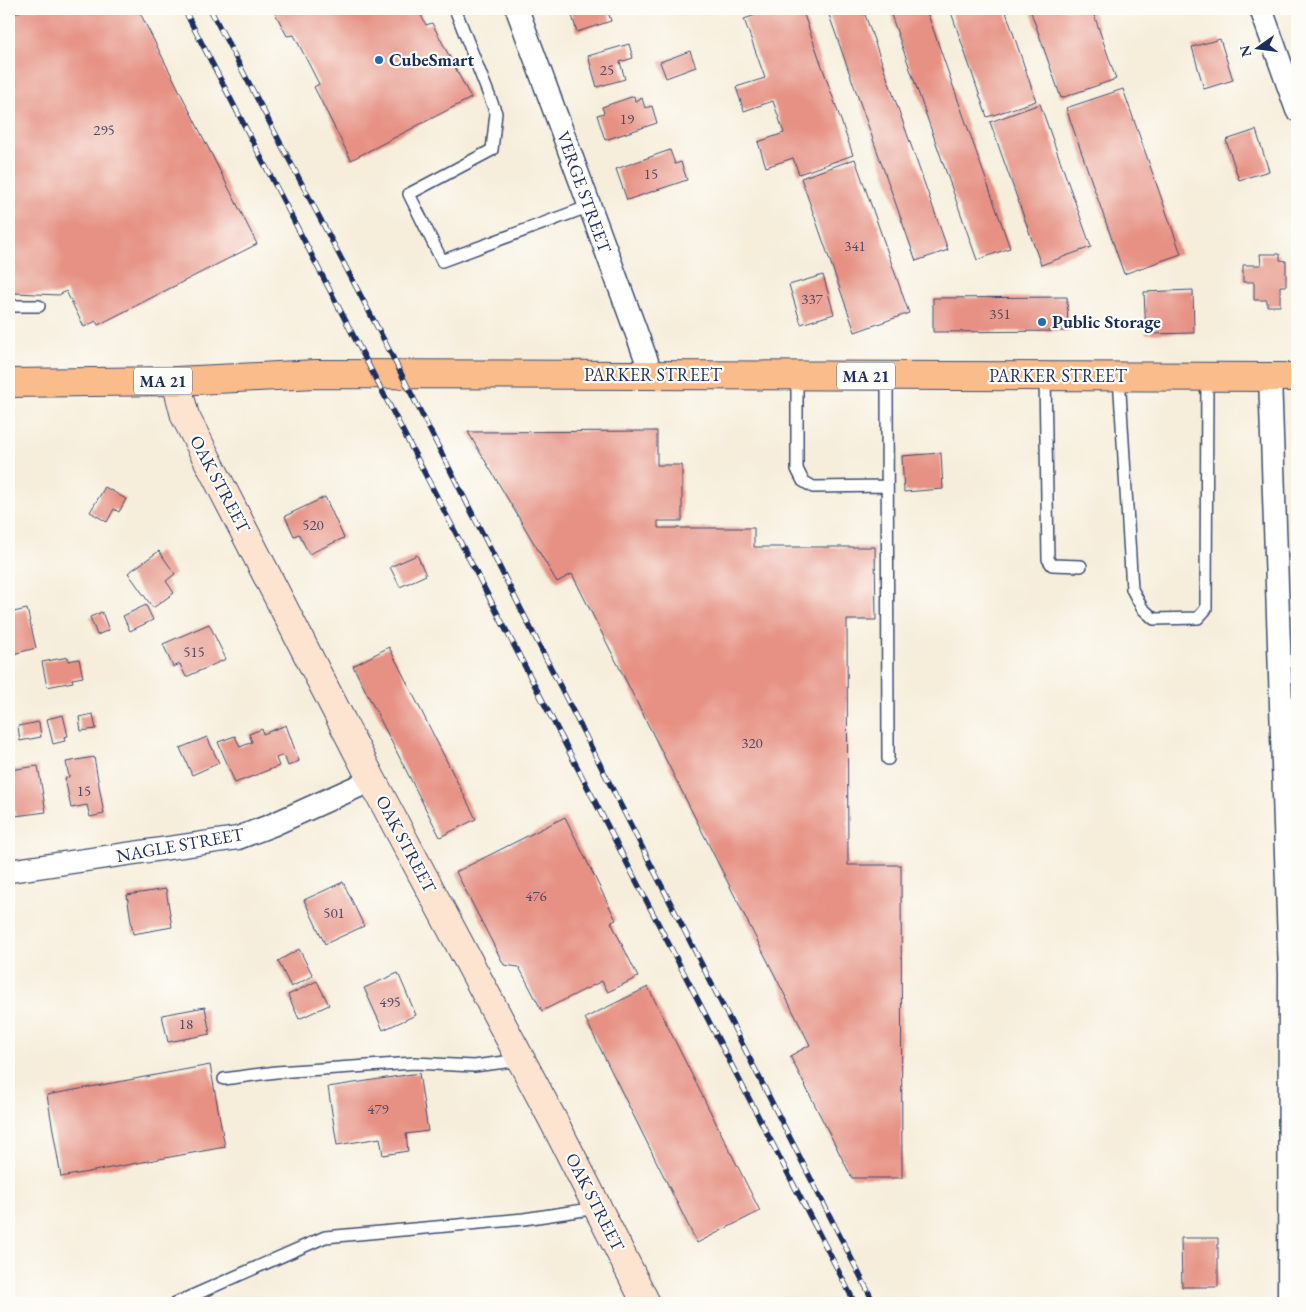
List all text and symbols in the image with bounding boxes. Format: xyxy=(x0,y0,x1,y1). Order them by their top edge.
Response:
north arrow xyxy=(1234,22,1284,72)
text: N xyxy=(1235,43,1255,59)
place label: CubeSmart xyxy=(389,48,474,71)
marker: CubeSmart xyxy=(373,54,385,66)
house number: 25 xyxy=(600,60,614,79)
house number: 19 xyxy=(620,109,634,128)
house number: 295 xyxy=(93,120,115,139)
street label: VERGE STREET xyxy=(552,128,617,257)
house number: 15 xyxy=(644,164,658,183)
house number: 341 xyxy=(844,236,866,255)
house number: 337 xyxy=(801,289,824,308)
house number: 351 xyxy=(989,304,1011,323)
place label: Public Storage xyxy=(1052,310,1161,333)
marker: Public Storage xyxy=(1036,316,1048,328)
road number: MA 21 xyxy=(837,362,895,390)
street label: PARKER STREET xyxy=(584,363,723,386)
street label: PARKER STREET xyxy=(989,364,1128,387)
road number: MA 21 xyxy=(134,368,192,394)
street label: OAK STREET xyxy=(185,431,256,537)
house number: 520 xyxy=(302,515,324,534)
house number: 515 xyxy=(183,642,205,661)
house number: 320 xyxy=(741,733,763,752)
house number: 15 xyxy=(77,781,91,800)
street label: OAK STREET xyxy=(371,791,442,897)
street label: NAGLE STREET xyxy=(114,822,246,867)
house number: 476 xyxy=(525,886,547,905)
house number: 501 xyxy=(323,903,345,922)
house number: 495 xyxy=(379,992,401,1011)
house number: 18 xyxy=(179,1014,193,1033)
house number: 479 xyxy=(367,1099,389,1118)
street label: OAK STREET xyxy=(561,1149,630,1256)

